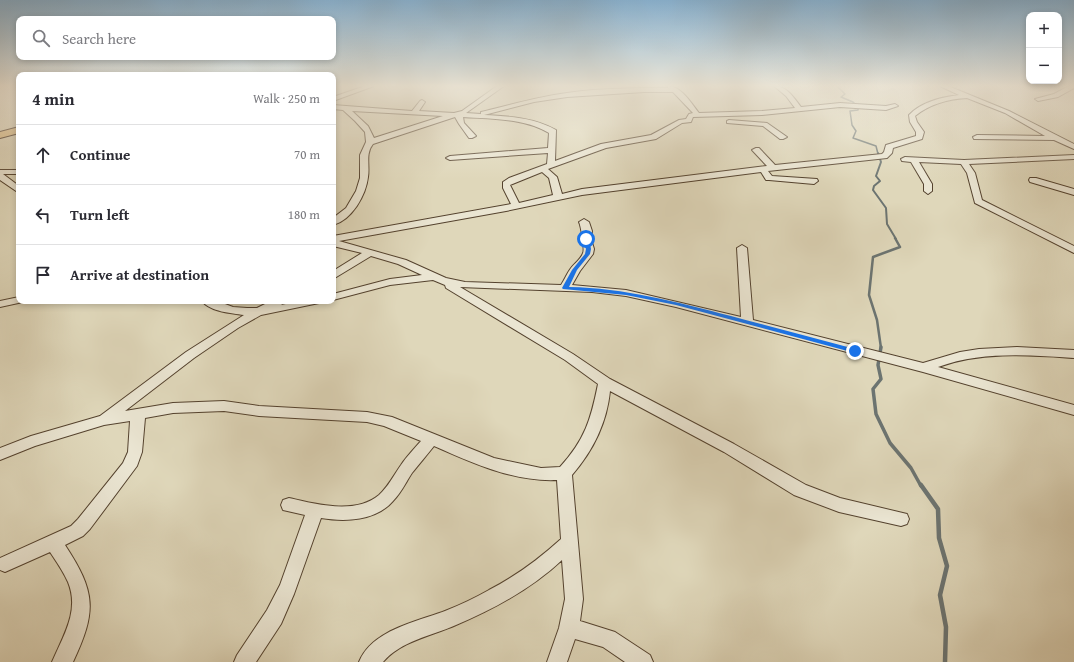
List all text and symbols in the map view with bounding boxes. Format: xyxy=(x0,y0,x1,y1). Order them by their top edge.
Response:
map controls xyxy=(1026,12,1062,84)
button: + xyxy=(1026,12,1062,48)
search box xyxy=(16,16,336,60)
icon: search xyxy=(30,27,52,49)
text: Search here xyxy=(62,28,136,49)
button: − xyxy=(1026,48,1062,84)
text: 4 min xyxy=(32,86,74,111)
text: Walk · 250 m xyxy=(253,89,320,108)
icon: ahead xyxy=(32,144,54,166)
text: Continue xyxy=(70,144,131,165)
text: 70 m xyxy=(294,145,320,164)
icon: left xyxy=(32,204,54,226)
text: Turn left xyxy=(70,204,129,225)
text: 180 m xyxy=(288,205,320,224)
route start xyxy=(577,230,595,248)
icon: arrive xyxy=(32,264,54,286)
text: Arrive at destination xyxy=(70,264,209,285)
route end xyxy=(846,342,864,360)

